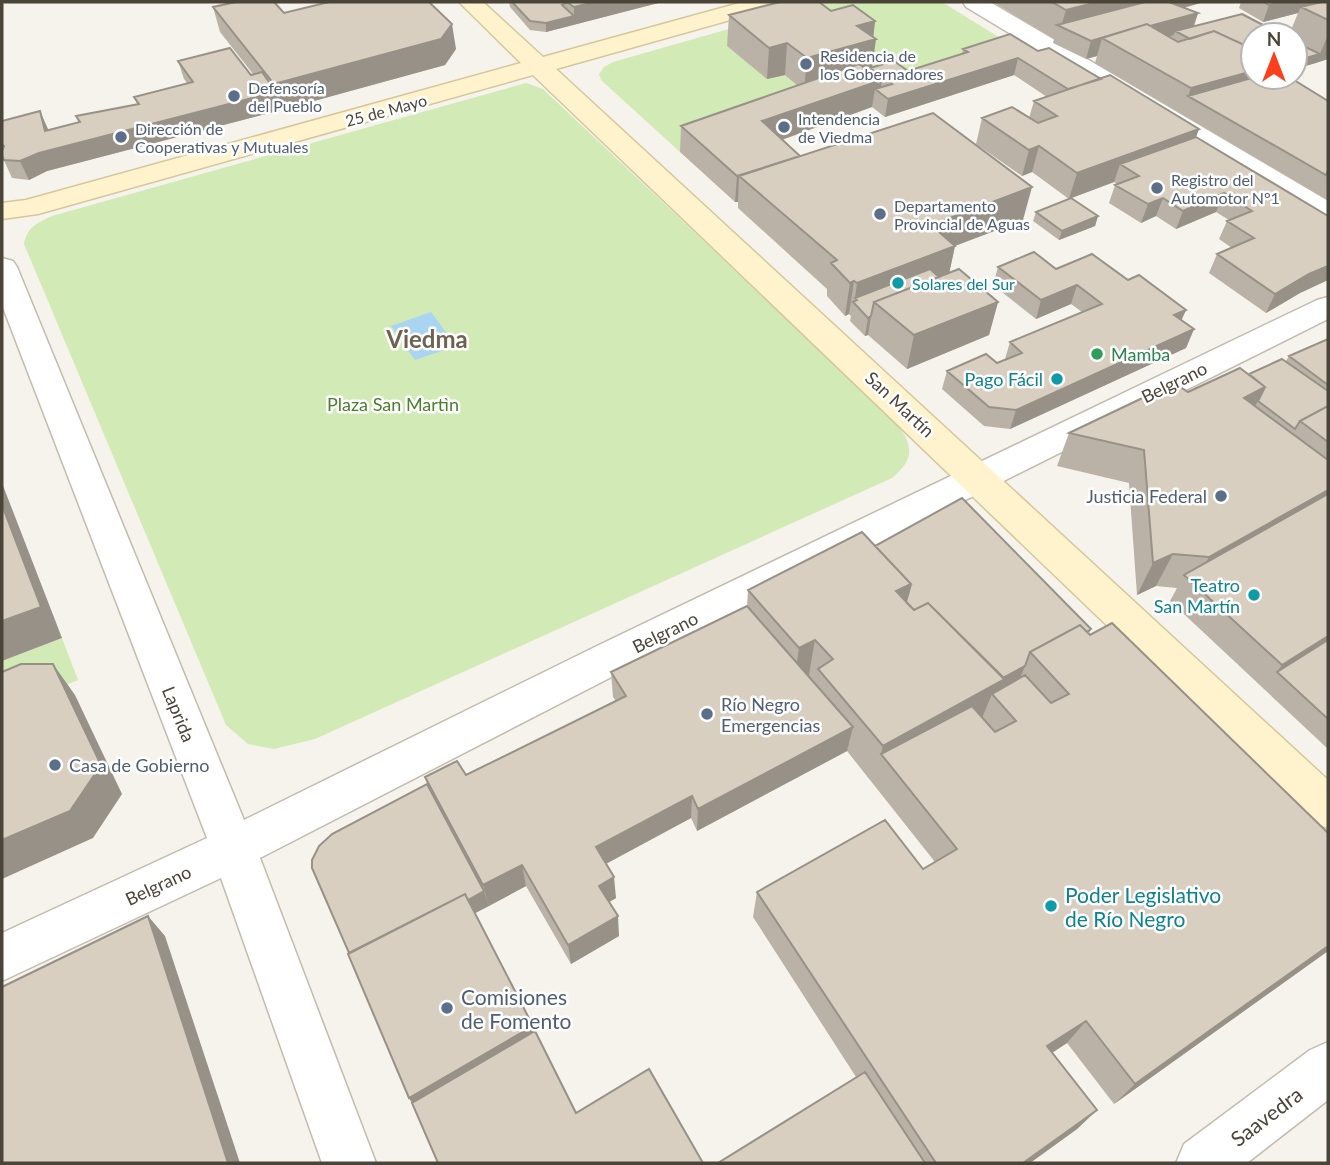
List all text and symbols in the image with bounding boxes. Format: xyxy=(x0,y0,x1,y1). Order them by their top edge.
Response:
north arrow xyxy=(1239,21,1309,91)
text: N xyxy=(1267,27,1281,50)
place label: Residencia de los Gobernadores xyxy=(820,46,944,83)
marker: Residencia de los Gobernadores xyxy=(798,56,814,72)
place label: Defensoría del Pueblo xyxy=(248,78,325,115)
marker: Defensoría del Pueblo xyxy=(226,88,242,104)
street label: 25 de Mayo xyxy=(343,90,429,130)
place label: Intendencia de Viedma xyxy=(798,109,880,146)
place label: Dirección de Cooperativas y Mutuales xyxy=(135,119,309,156)
marker: Intendencia de Viedma xyxy=(776,119,792,135)
marker: Dirección de Cooperativas y Mutuales xyxy=(113,129,129,145)
place label: Registro del Automotor N°1 xyxy=(1171,170,1280,207)
marker: Registro del Automotor N°1 xyxy=(1149,180,1165,196)
place label: Departamento Provincial de Aguas xyxy=(894,196,1030,233)
marker: Departamento Provincial de Aguas xyxy=(872,206,888,222)
place label: Solares del Sur xyxy=(912,274,1015,293)
marker: Solares del Sur xyxy=(890,275,906,291)
district label: Viedma xyxy=(385,324,468,353)
place label: Mamba xyxy=(1111,343,1170,365)
marker: Mamba xyxy=(1089,346,1105,362)
street label: Belgrano xyxy=(1138,357,1210,407)
street label: San Martín xyxy=(861,367,939,441)
place label: Pago Fácil xyxy=(964,368,1043,390)
marker: Pago Fácil xyxy=(1049,371,1065,387)
park label: Plaza San Martìn xyxy=(327,393,459,415)
place label: Justicia Federal xyxy=(1086,485,1207,507)
marker: Justicia Federal xyxy=(1213,488,1229,504)
place label: Teatro San Martín xyxy=(1154,574,1240,617)
marker: Teatro San Martín xyxy=(1246,587,1262,603)
street label: Belgrano xyxy=(629,607,701,657)
street label: Laprida xyxy=(158,683,200,745)
place label: Río Negro Emergencias xyxy=(721,693,820,736)
marker: Río Negro Emergencias xyxy=(699,706,715,722)
place label: Casa de Gobierno xyxy=(69,754,209,776)
marker: Casa de Gobierno xyxy=(47,757,63,773)
street label: Belgrano xyxy=(122,860,194,910)
place label: Poder Legislativo de Río Negro xyxy=(1065,882,1221,931)
marker: Poder Legislativo de Río Negro xyxy=(1043,898,1059,914)
place label: Comisiones de Fomento xyxy=(461,984,572,1033)
marker: Comisiones de Fomento xyxy=(439,1000,455,1016)
street label: Saavedra xyxy=(1225,1081,1307,1151)

